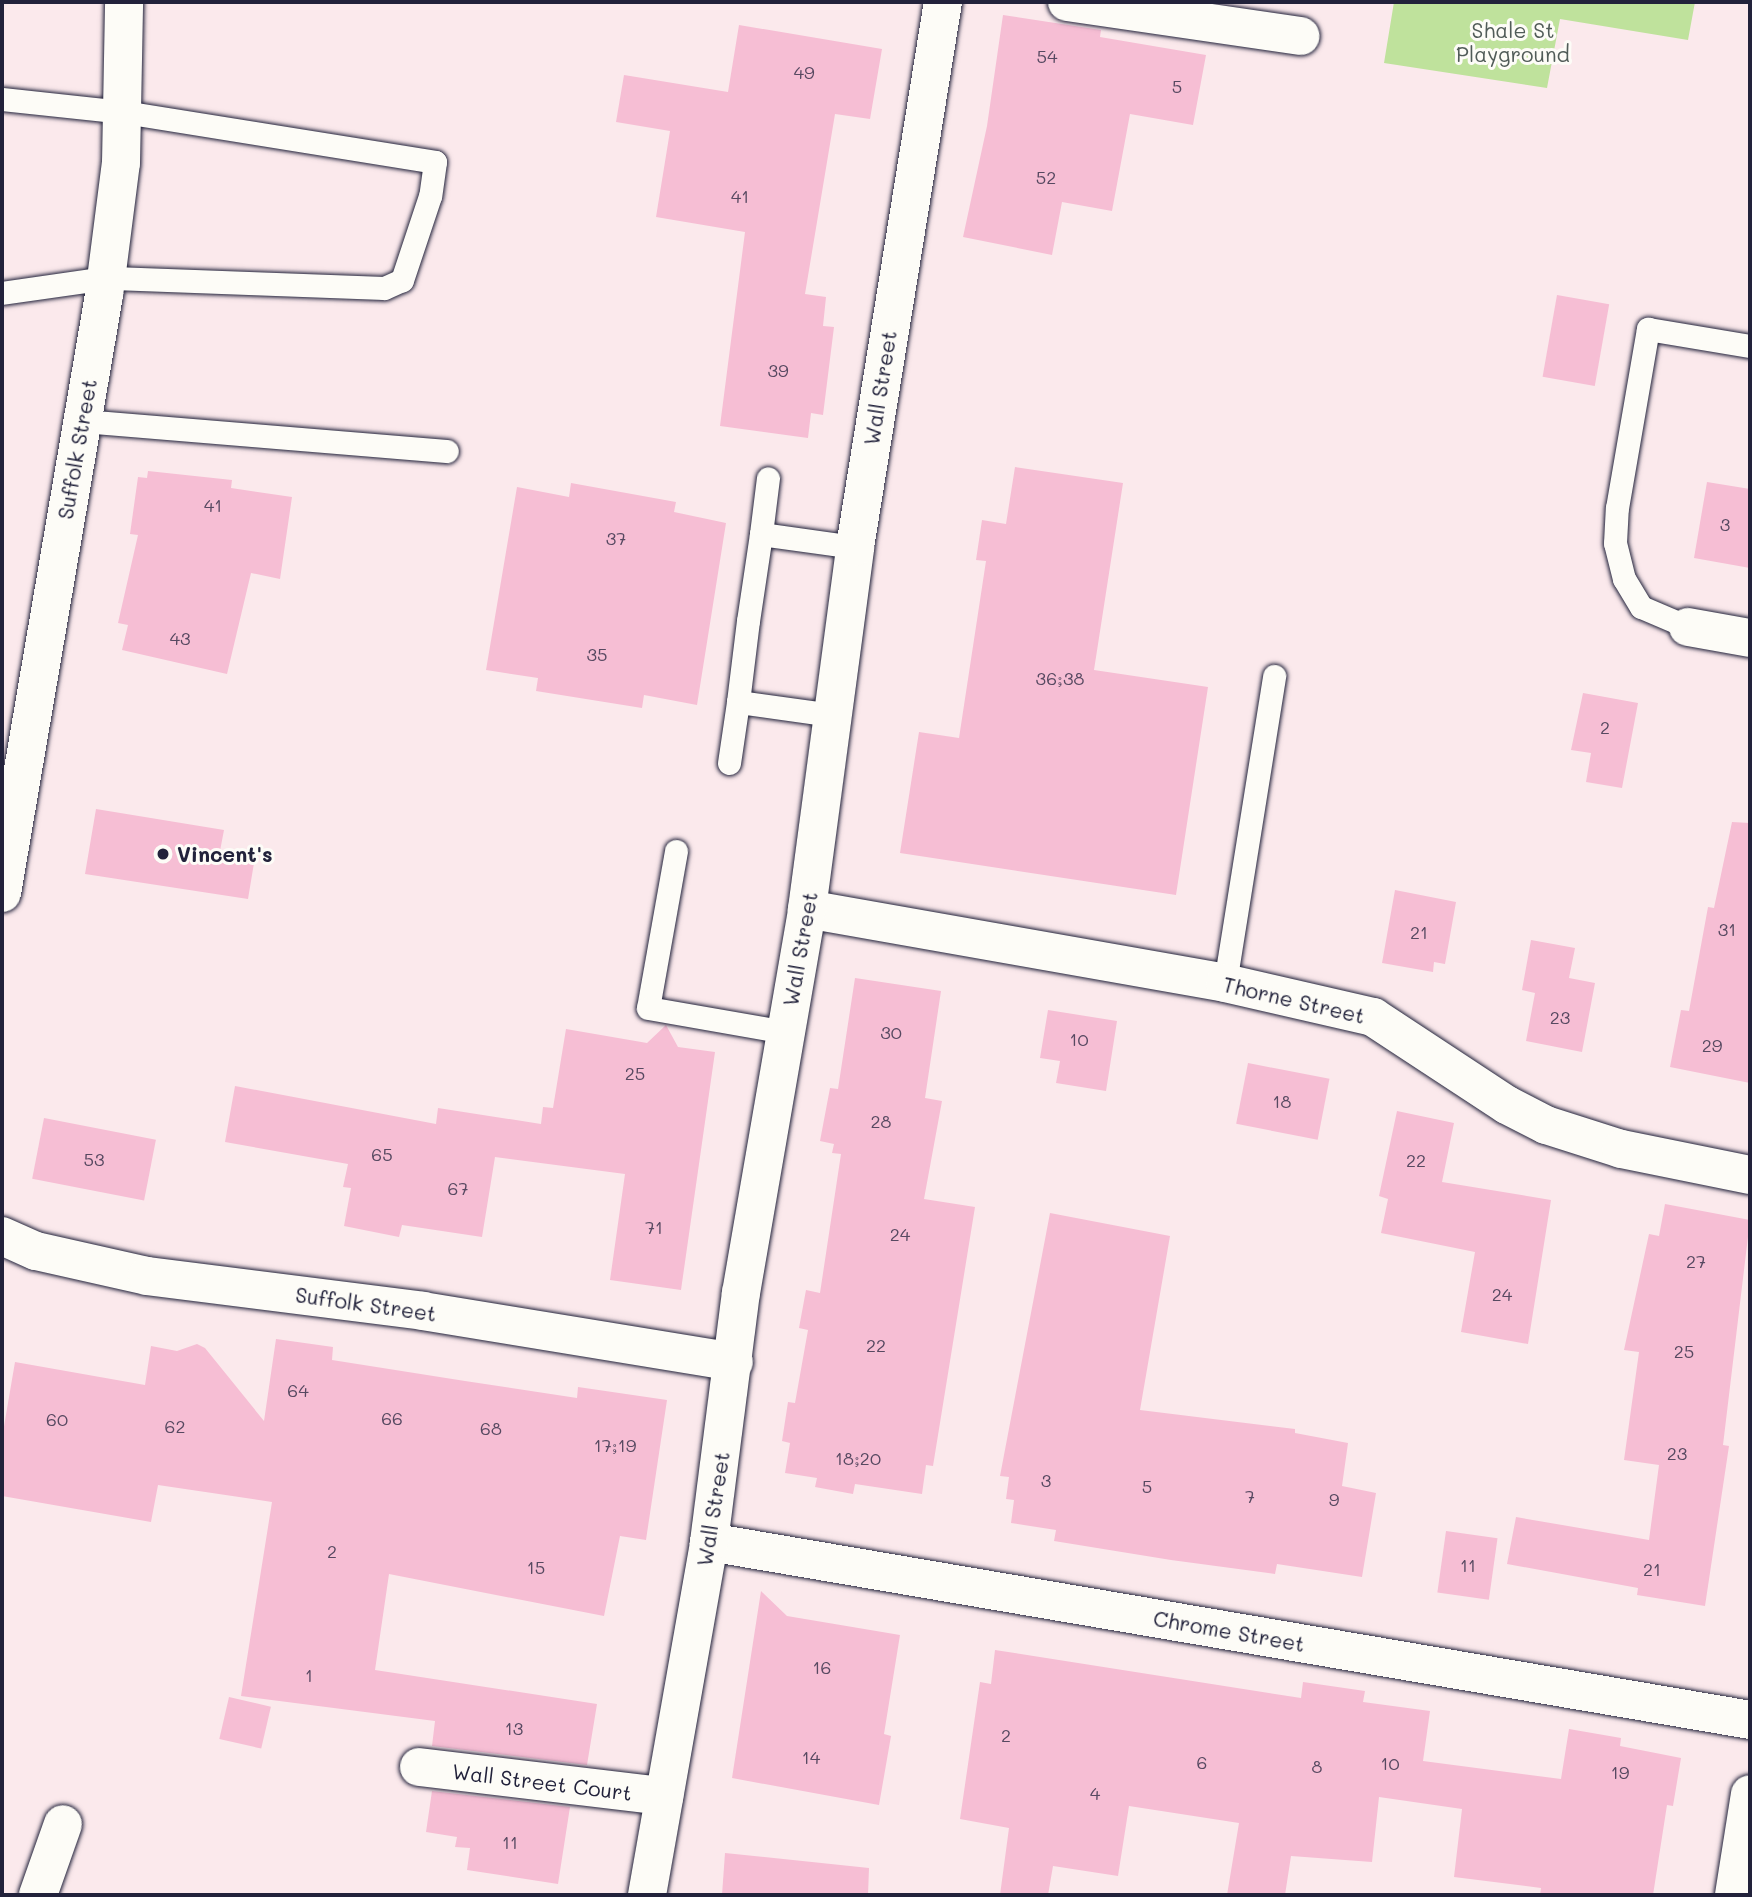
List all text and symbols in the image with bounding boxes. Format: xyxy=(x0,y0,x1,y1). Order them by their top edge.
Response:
park label: Shale St Playground xyxy=(1456,17,1570,67)
house number: 54 xyxy=(1036,45,1058,67)
house number: 49 xyxy=(793,61,815,83)
house number: 5 xyxy=(1172,75,1182,97)
house number: 52 xyxy=(1036,166,1056,188)
house number: 41 xyxy=(731,185,749,207)
street label: Wall Street xyxy=(859,329,901,447)
house number: 39 xyxy=(767,359,789,381)
street label: Suffolk Street xyxy=(52,377,102,521)
house number: 41 xyxy=(204,494,222,516)
house number: 3 xyxy=(1720,513,1730,535)
house number: 37 xyxy=(606,527,626,549)
house number: 43 xyxy=(169,627,191,649)
house number: 35 xyxy=(586,643,608,665)
house number: 36;38 xyxy=(1036,667,1084,689)
house number: 2 xyxy=(1600,716,1610,738)
place label: Vincent's xyxy=(177,841,273,867)
marker: Vincent's xyxy=(155,846,171,862)
street label: Wall Street xyxy=(778,890,822,1008)
house number: 31 xyxy=(1718,918,1736,940)
house number: 21 xyxy=(1410,921,1428,943)
street label: Thorne Street xyxy=(1221,971,1367,1029)
house number: 23 xyxy=(1550,1006,1570,1028)
house number: 30 xyxy=(880,1021,902,1043)
house number: 10 xyxy=(1069,1028,1089,1050)
house number: 29 xyxy=(1702,1034,1722,1056)
house number: 25 xyxy=(625,1062,645,1084)
house number: 18 xyxy=(1273,1090,1291,1112)
house number: 28 xyxy=(871,1110,891,1132)
house number: 65 xyxy=(371,1143,393,1165)
house number: 53 xyxy=(83,1148,105,1170)
house number: 22 xyxy=(1406,1149,1426,1171)
house number: 67 xyxy=(448,1177,468,1199)
house number: 71 xyxy=(645,1216,663,1238)
house number: 24 xyxy=(890,1223,910,1245)
house number: 27 xyxy=(1686,1250,1706,1272)
street label: Suffolk Street xyxy=(294,1282,438,1326)
house number: 24 xyxy=(1492,1283,1512,1305)
house number: 22 xyxy=(866,1334,886,1356)
house number: 25 xyxy=(1674,1340,1694,1362)
house number: 64 xyxy=(287,1379,309,1401)
house number: 66 xyxy=(381,1407,403,1429)
house number: 60 xyxy=(46,1408,68,1430)
house number: 62 xyxy=(165,1415,185,1437)
house number: 68 xyxy=(480,1417,502,1439)
house number: 17;19 xyxy=(594,1434,636,1456)
house number: 23 xyxy=(1667,1442,1687,1464)
house number: 18;20 xyxy=(835,1447,881,1469)
street label: Wall Street xyxy=(692,1450,734,1568)
house number: 3 xyxy=(1041,1469,1051,1491)
house number: 5 xyxy=(1142,1475,1152,1497)
house number: 7 xyxy=(1245,1485,1255,1507)
house number: 9 xyxy=(1329,1488,1339,1510)
house number: 2 xyxy=(327,1540,337,1562)
house number: 11 xyxy=(1460,1554,1476,1576)
house number: 15 xyxy=(527,1556,545,1578)
house number: 21 xyxy=(1643,1558,1661,1580)
street label: Chrome Street xyxy=(1151,1605,1307,1657)
house number: 16 xyxy=(813,1656,831,1678)
house number: 1 xyxy=(305,1664,313,1686)
house number: 13 xyxy=(505,1717,523,1739)
house number: 2 xyxy=(1001,1724,1011,1746)
house number: 14 xyxy=(802,1746,820,1768)
house number: 6 xyxy=(1197,1751,1207,1773)
house number: 10 xyxy=(1380,1752,1400,1774)
house number: 8 xyxy=(1312,1755,1322,1777)
street label: Wall Street Court xyxy=(451,1758,633,1806)
house number: 19 xyxy=(1611,1761,1629,1783)
house number: 4 xyxy=(1090,1782,1100,1804)
house number: 11 xyxy=(502,1831,518,1853)

